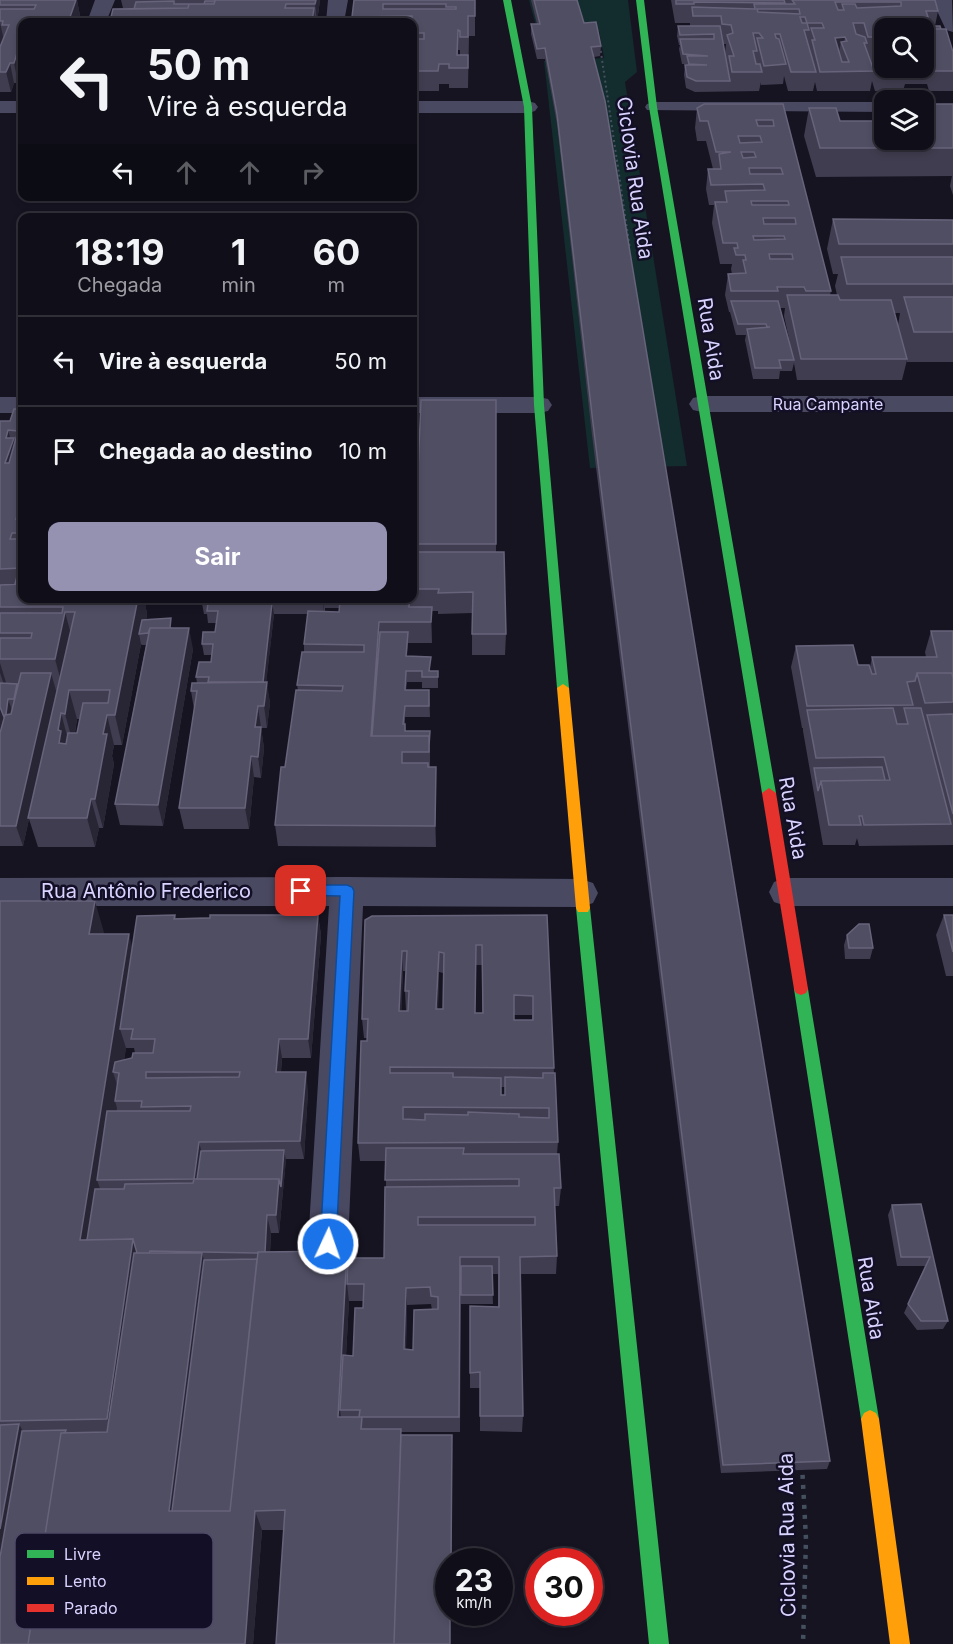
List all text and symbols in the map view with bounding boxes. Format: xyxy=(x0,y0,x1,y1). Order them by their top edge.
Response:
map controls xyxy=(874,18,934,150)
button: search xyxy=(874,18,934,78)
text: 50 m xyxy=(147,39,250,90)
icon: left xyxy=(48,42,126,120)
text: Vire à esquerda xyxy=(147,90,348,123)
button: layers xyxy=(874,90,934,150)
street label: Ciclovia Rua Aida xyxy=(612,95,658,261)
icon: left xyxy=(107,156,140,189)
icon: ahead xyxy=(170,156,203,189)
icon: ahead xyxy=(233,156,266,189)
icon: right xyxy=(296,156,329,189)
text: 18:19 xyxy=(75,230,165,274)
text: 1 xyxy=(231,230,246,274)
text: 60 xyxy=(313,230,360,274)
text: Chegada xyxy=(77,273,162,297)
text: min xyxy=(222,273,256,297)
text: m xyxy=(328,273,345,297)
street label: Rua Aida xyxy=(693,296,729,382)
icon: left xyxy=(48,345,81,378)
text: Vire à esquerda xyxy=(99,348,267,374)
text: 50 m xyxy=(334,348,387,374)
street label: Rua Campante xyxy=(773,394,883,414)
icon: arrive xyxy=(48,435,81,468)
text: Chegada ao destino xyxy=(99,438,313,464)
text: 10 m xyxy=(339,438,387,464)
button: Sair xyxy=(48,522,387,591)
street label: Rua Aida xyxy=(774,775,812,861)
pin xyxy=(275,865,326,916)
icon: arrive xyxy=(284,874,317,907)
street label: Rua Antônio Frederico xyxy=(41,879,251,903)
position arrow xyxy=(296,1212,360,1276)
street label: Rua Aida xyxy=(853,1255,889,1341)
street label: Ciclovia Rua Aida xyxy=(774,1453,800,1617)
legend xyxy=(15,1533,213,1629)
text: Livre xyxy=(64,1544,101,1564)
speed limit sign: 30 xyxy=(525,1548,603,1626)
text: 23 xyxy=(455,1562,493,1598)
text: Lento xyxy=(64,1571,107,1591)
text: km/h xyxy=(456,1593,492,1612)
text: Parado xyxy=(64,1598,118,1618)

